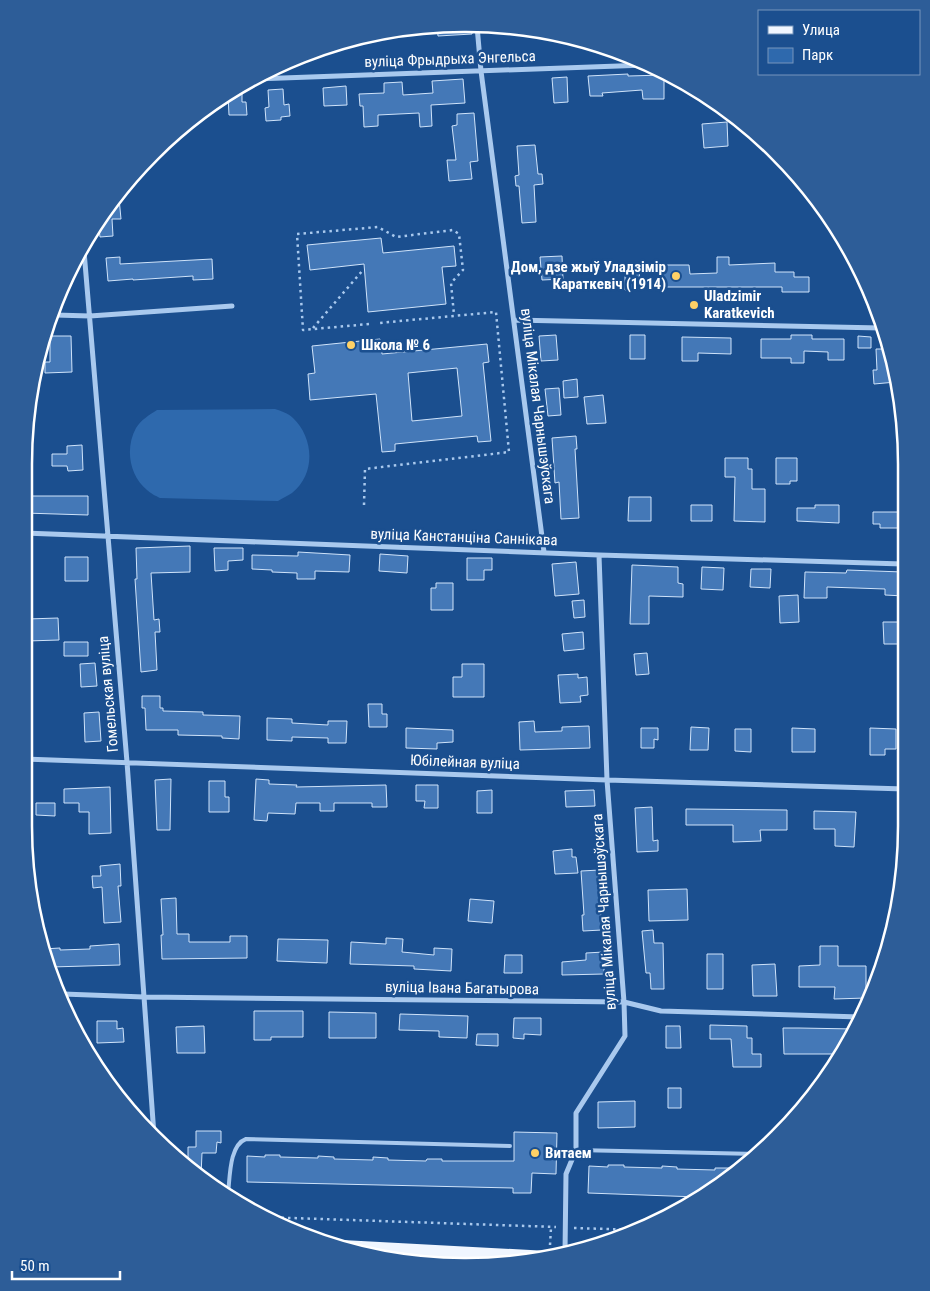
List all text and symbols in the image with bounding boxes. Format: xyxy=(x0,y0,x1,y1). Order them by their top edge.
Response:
legend xyxy=(758,10,920,75)
text: Улица xyxy=(802,21,840,39)
text: Парк xyxy=(802,46,833,64)
street label: вуліца Фрыдрыха Энгельса xyxy=(364,47,536,71)
place label: Дом, дзе жыў Уладзімір Караткевіч (1914) xyxy=(511,258,666,293)
marker: Дом, дзе жыў Уладзімір Караткевіч (1914) xyxy=(670,270,682,282)
place label: Uladzimir Karatkevich xyxy=(704,287,775,322)
marker: Uladzimir Karatkevich xyxy=(688,299,700,311)
street label: вуліца Мікалая Чарнышэўскага xyxy=(517,307,559,505)
place label: Школа № 6 xyxy=(361,336,431,354)
marker: Школа № 6 xyxy=(345,339,357,351)
street label: вуліца Канстанціна Саннікава xyxy=(370,525,558,549)
street label: Гомельская вуліца xyxy=(94,635,122,753)
street label: Юбілейная вуліца xyxy=(410,751,520,773)
street label: вуліца Мікалая Чарнышэўскага xyxy=(588,813,620,1011)
street label: вуліца Івана Багатырова xyxy=(385,978,539,998)
place label: Витаем xyxy=(545,1144,592,1162)
marker: Витаем xyxy=(529,1147,541,1159)
scale bar xyxy=(12,1248,120,1280)
text: 50 m xyxy=(20,1257,50,1275)

